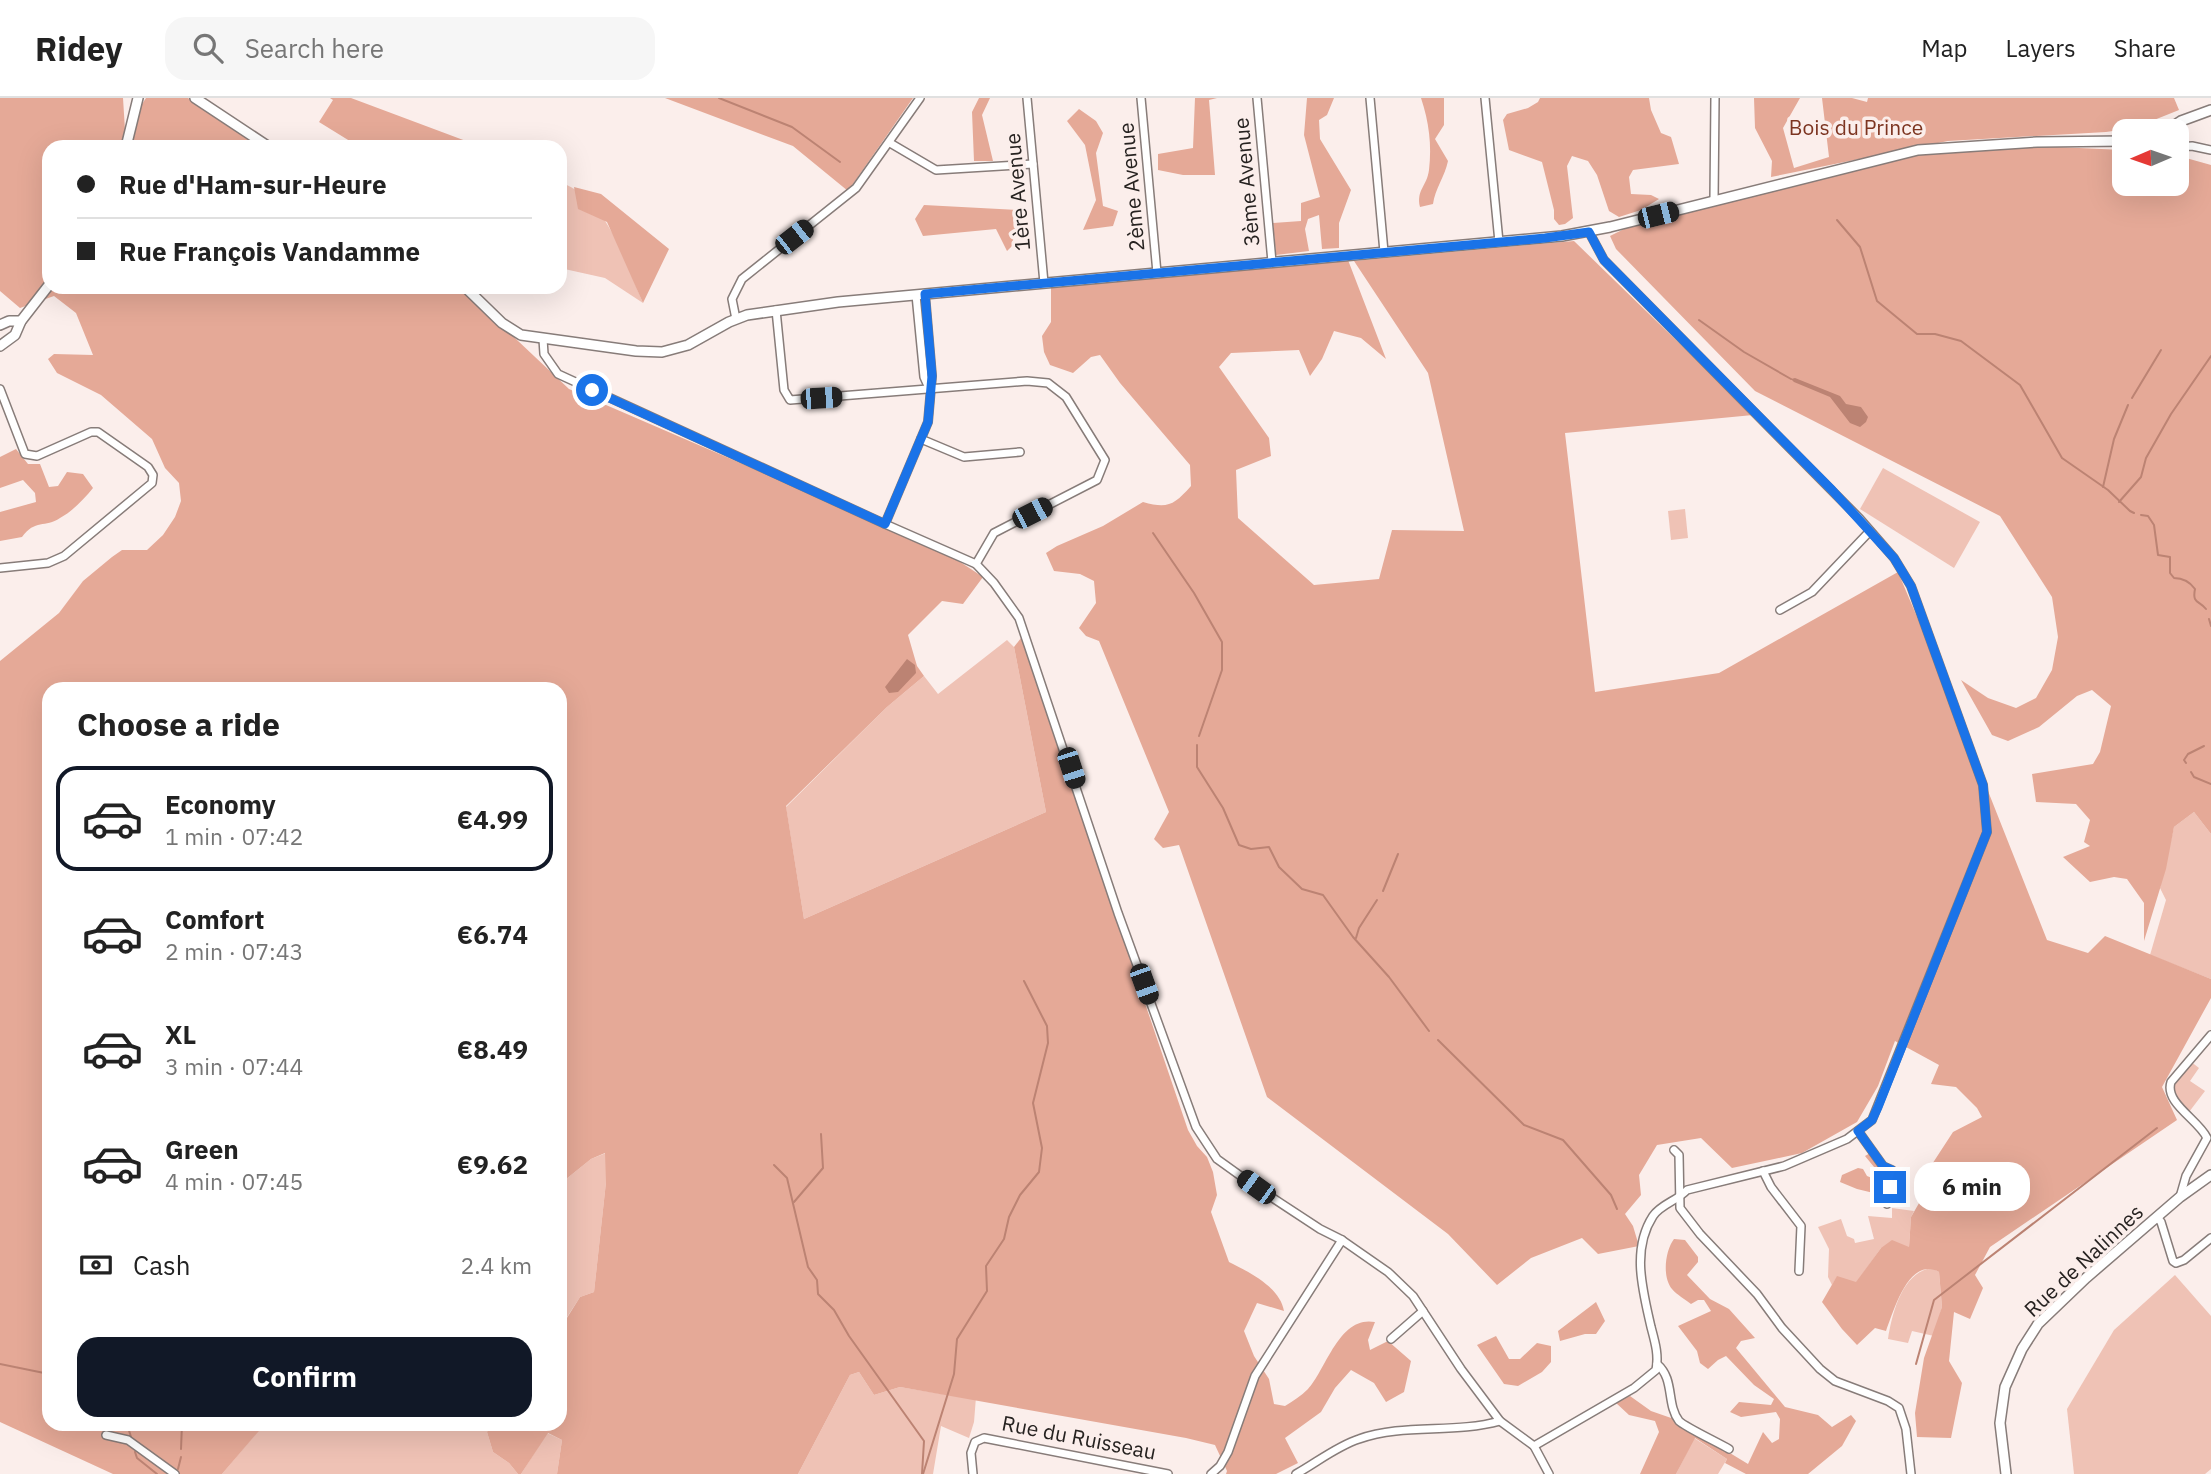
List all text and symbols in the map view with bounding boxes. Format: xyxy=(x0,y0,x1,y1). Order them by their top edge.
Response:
search box xyxy=(165,17,655,80)
text: Ridey xyxy=(35,27,123,70)
icon: search xyxy=(189,29,227,67)
text: Search here xyxy=(245,31,384,65)
text: Map xyxy=(1921,32,1968,64)
text: Layers xyxy=(2006,32,2076,64)
text: Share xyxy=(2114,32,2176,64)
park label: Bois du Prince xyxy=(1789,113,1923,141)
street label: 3ème Avenue xyxy=(1226,117,1266,248)
north arrow xyxy=(2112,119,2189,196)
map controls xyxy=(2112,119,2189,196)
street label: 2ème Avenue xyxy=(1111,122,1151,253)
street label: 1ère Avenue xyxy=(998,132,1036,252)
text: Rue d'Ham-sur-Heure xyxy=(119,167,387,201)
car xyxy=(1636,200,1681,230)
car xyxy=(771,216,818,258)
text: Rue François Vandamme xyxy=(119,234,420,268)
route start xyxy=(576,374,608,406)
car xyxy=(800,386,843,410)
car xyxy=(1009,494,1056,532)
text: Choose a ride xyxy=(77,703,280,745)
car xyxy=(1055,745,1088,791)
icon: car xyxy=(81,787,144,850)
text: Economy xyxy=(165,787,276,821)
text: €4.99 xyxy=(457,802,528,836)
text: 1 min · 07:42 xyxy=(165,821,303,851)
icon: car xyxy=(81,902,144,965)
text: Comfort xyxy=(165,902,264,936)
text: €6.74 xyxy=(457,917,528,951)
text: 2 min · 07:43 xyxy=(165,936,303,966)
car xyxy=(1127,961,1162,1007)
icon: car xyxy=(81,1017,144,1080)
text: XL xyxy=(165,1017,196,1051)
text: €8.49 xyxy=(457,1032,528,1066)
text: 3 min · 07:44 xyxy=(165,1051,303,1081)
icon: car xyxy=(81,1132,144,1195)
text: Green xyxy=(165,1132,239,1166)
text: €9.62 xyxy=(457,1147,528,1181)
callout: 6 min xyxy=(1914,1162,2030,1212)
text: 4 min · 07:45 xyxy=(165,1166,303,1196)
car xyxy=(1233,1166,1280,1208)
route end xyxy=(1874,1171,1906,1203)
text: 6 min xyxy=(1942,1171,2002,1201)
street label: Rue de Nalinnes xyxy=(2018,1198,2149,1323)
icon: cash xyxy=(77,1246,115,1284)
text: Cash xyxy=(133,1248,190,1282)
text: 2.4 km xyxy=(461,1250,532,1280)
button: Confirm xyxy=(77,1337,532,1417)
street label: Rue du Ruisseau xyxy=(1000,1408,1159,1466)

